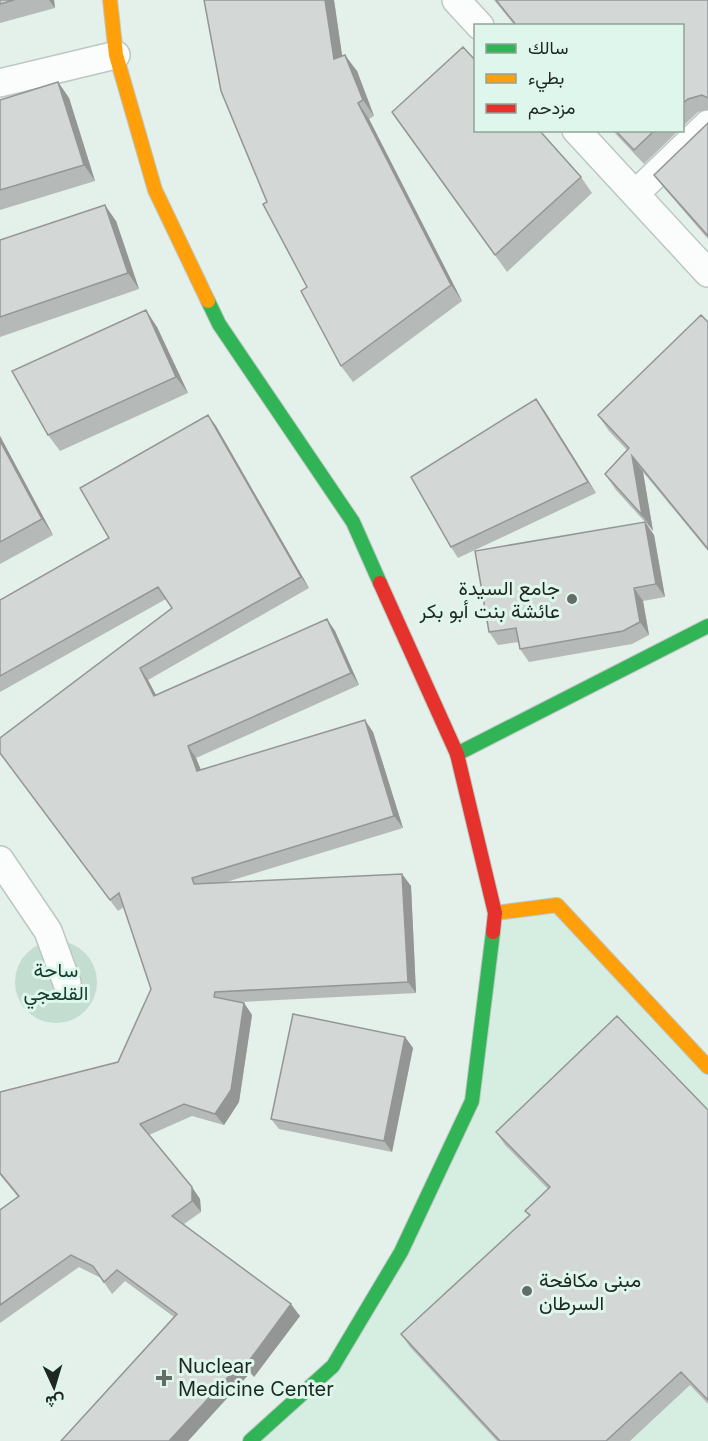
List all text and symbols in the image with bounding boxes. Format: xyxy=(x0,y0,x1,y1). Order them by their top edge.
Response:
legend xyxy=(474,24,684,132)
text: سالك xyxy=(528,37,568,58)
text: بطيء xyxy=(528,67,564,93)
text: مزدحم xyxy=(528,97,575,120)
place label: جامع السيدة عائشة بنت أبو بكر xyxy=(419,576,560,624)
marker: جامع السيدة عائشة بنت أبو بكر xyxy=(565,592,579,606)
park label: ساحة القلعجي xyxy=(24,958,88,1010)
place label: مبنى مكافحة السرطان xyxy=(539,1268,641,1316)
marker: مبنى مكافحة السرطان xyxy=(520,1284,534,1298)
place label: Nuclear Medicine Center xyxy=(178,1354,334,1401)
north arrow xyxy=(24,1357,84,1417)
marker: Nuclear Medicine Center xyxy=(155,1369,173,1387)
text: ش xyxy=(45,1391,65,1413)

